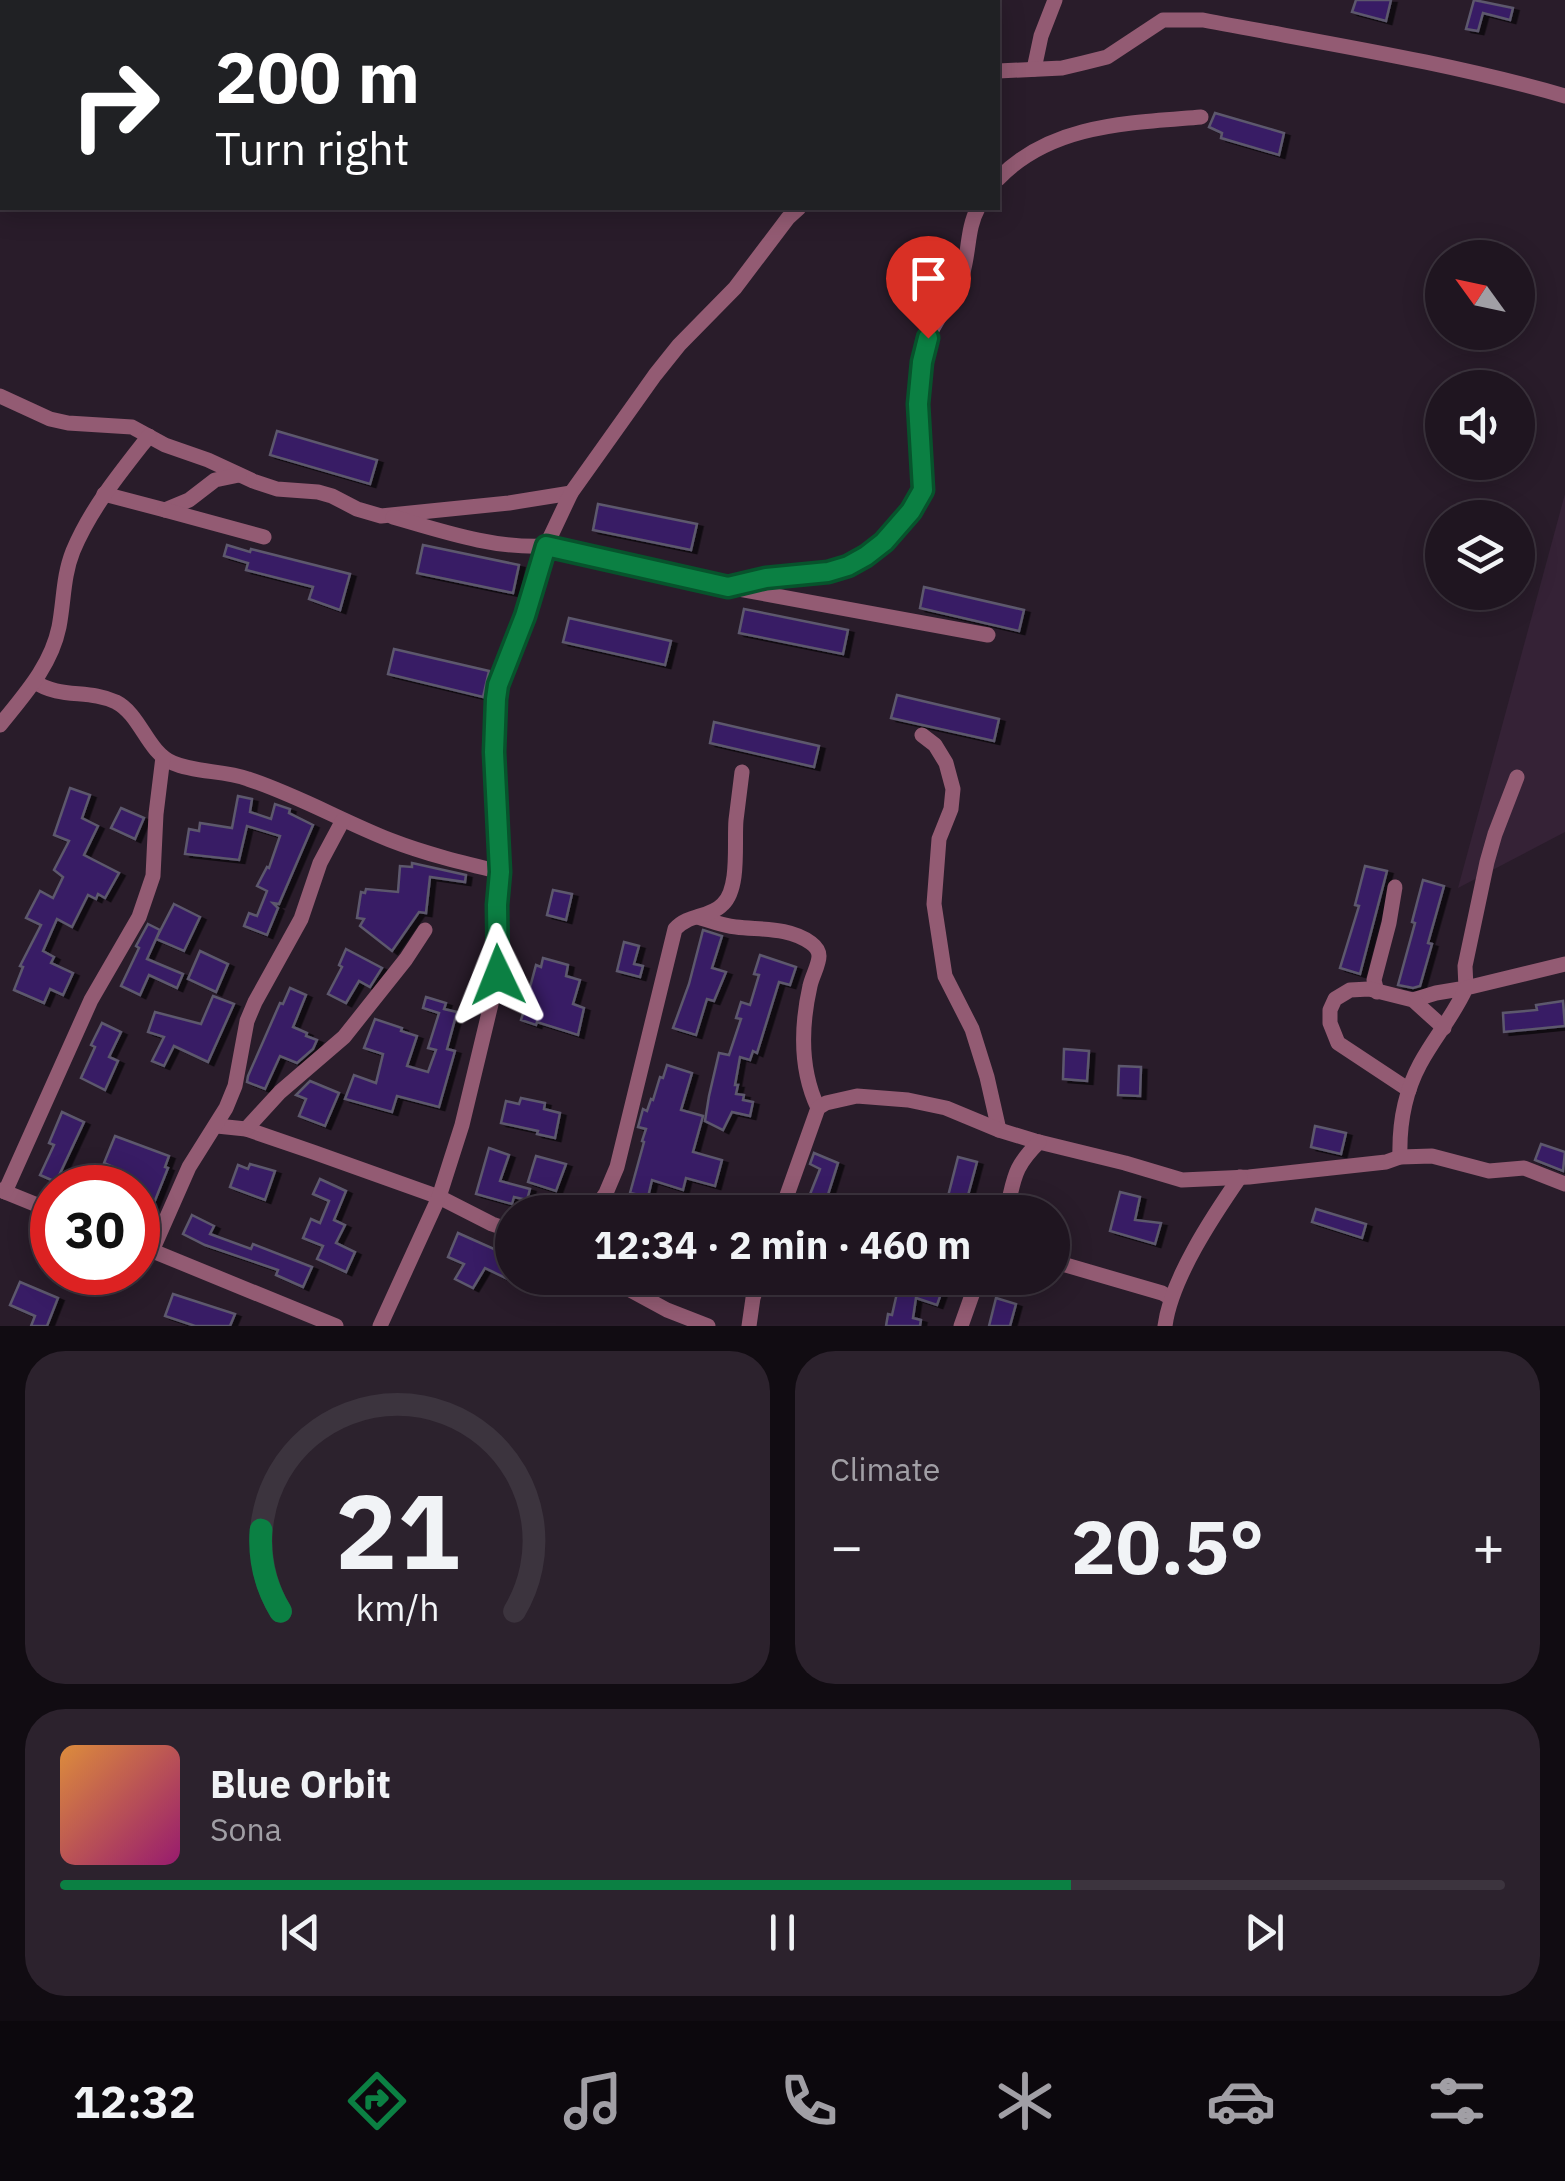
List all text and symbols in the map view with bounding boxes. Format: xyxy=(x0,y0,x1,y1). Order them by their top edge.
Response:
text: 200 m xyxy=(215,31,420,122)
icon: right xyxy=(50,40,180,170)
text: Turn right xyxy=(215,119,410,177)
pin xyxy=(886,236,971,339)
north arrow xyxy=(1425,240,1535,350)
map controls xyxy=(1425,240,1535,610)
icon: arrive xyxy=(901,251,956,306)
button: sound xyxy=(1425,370,1535,480)
button: layers xyxy=(1425,500,1535,610)
position arrow xyxy=(446,923,550,1027)
speed limit sign: 30 xyxy=(30,1165,160,1295)
text: 12:34 · 2 min · 460 m xyxy=(594,1220,971,1269)
text: Climate xyxy=(830,1448,940,1490)
text: 21 xyxy=(335,1462,460,1598)
text: 20.5° xyxy=(1071,1497,1264,1595)
text: − xyxy=(830,1510,863,1581)
text: + xyxy=(1472,1510,1505,1581)
text: km/h xyxy=(355,1584,440,1631)
text: Blue Orbit xyxy=(210,1759,391,1808)
text: Sona xyxy=(210,1808,282,1850)
icon: previous xyxy=(273,1905,328,1960)
icon: pause xyxy=(755,1905,810,1960)
icon: next xyxy=(1237,1905,1292,1960)
icon: directions xyxy=(342,2066,412,2136)
icon: music xyxy=(558,2066,628,2136)
icon: phone xyxy=(774,2066,844,2136)
icon: climate xyxy=(990,2066,1060,2136)
icon: car xyxy=(1206,2066,1276,2136)
icon: filters xyxy=(1422,2066,1492,2136)
text: 12:32 xyxy=(73,2072,196,2130)

